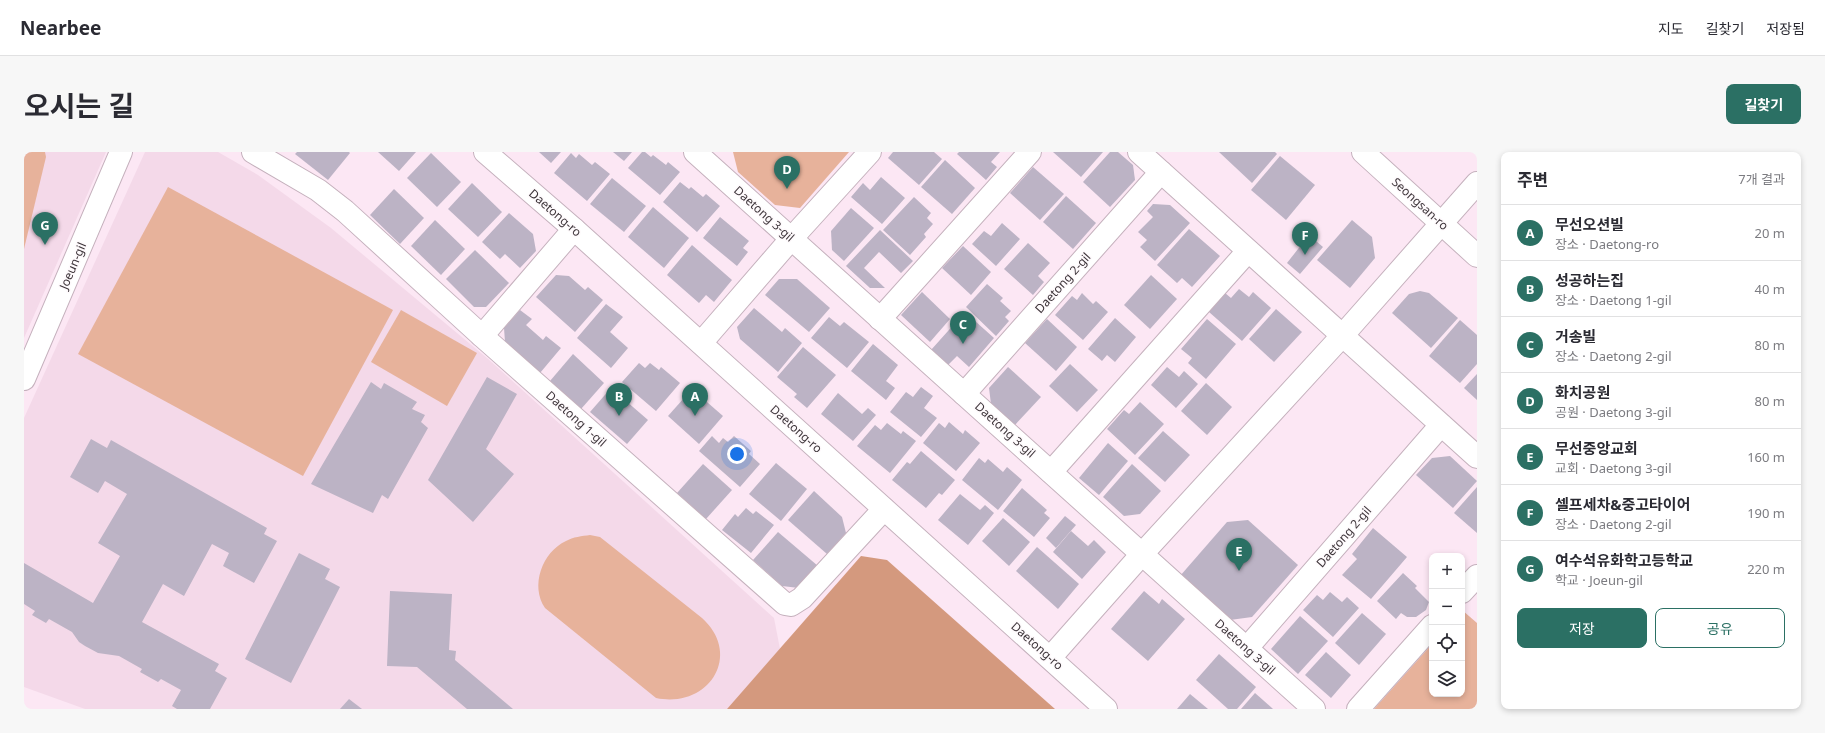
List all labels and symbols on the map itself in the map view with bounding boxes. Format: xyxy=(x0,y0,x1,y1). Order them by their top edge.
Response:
pin: D xyxy=(774,156,800,189)
street label: Seongsan-ro xyxy=(1388,174,1452,234)
street label: Daetong 3-gil xyxy=(730,182,798,245)
street label: Daetong-ro xyxy=(525,185,585,240)
pin: G xyxy=(32,212,58,245)
pin: F xyxy=(1292,222,1318,255)
street label: Joeun-gil xyxy=(55,240,90,293)
street label: Daetong 2-gil xyxy=(1031,249,1094,317)
pin: C xyxy=(950,311,976,344)
pin: B xyxy=(606,383,632,416)
pin: A xyxy=(682,383,708,416)
street label: Daetong 1-gil xyxy=(542,387,610,450)
street label: Daetong 3-gil xyxy=(971,398,1039,461)
street label: Daetong-ro xyxy=(767,401,826,457)
your location xyxy=(727,444,747,464)
street label: Daetong 2-gil xyxy=(1312,502,1375,571)
pin: E xyxy=(1226,538,1252,571)
street label: Daetong 3-gil xyxy=(1211,615,1279,678)
street label: Daetong-ro xyxy=(1008,618,1067,674)

